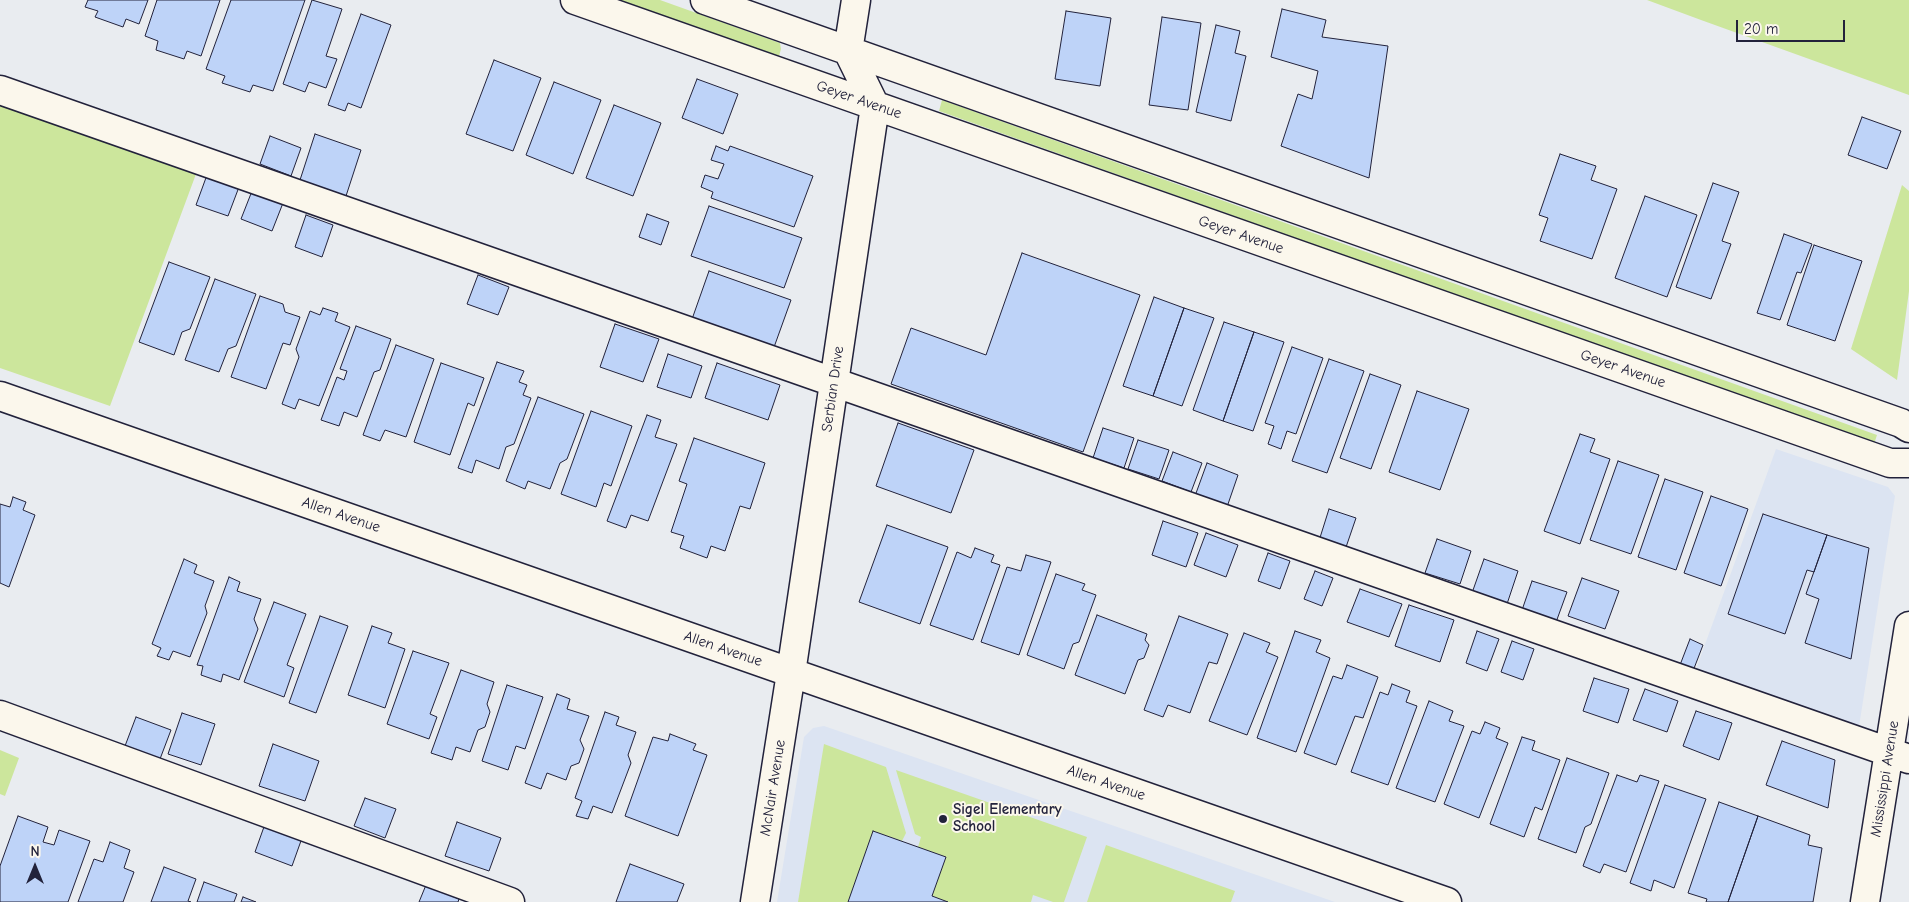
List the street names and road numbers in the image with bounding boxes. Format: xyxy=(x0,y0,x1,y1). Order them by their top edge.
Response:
street label: Geyer Avenue xyxy=(814,77,904,123)
street label: Geyer Avenue xyxy=(1196,212,1286,258)
street label: Serbian Drive xyxy=(818,345,848,433)
street label: Geyer Avenue xyxy=(1578,346,1668,392)
street label: Allen Avenue xyxy=(299,493,383,537)
street label: Allen Avenue xyxy=(681,627,765,671)
street label: Mississippi Avenue xyxy=(1867,719,1903,839)
street label: McNair Avenue xyxy=(756,738,790,838)
street label: Allen Avenue xyxy=(1064,761,1148,805)

